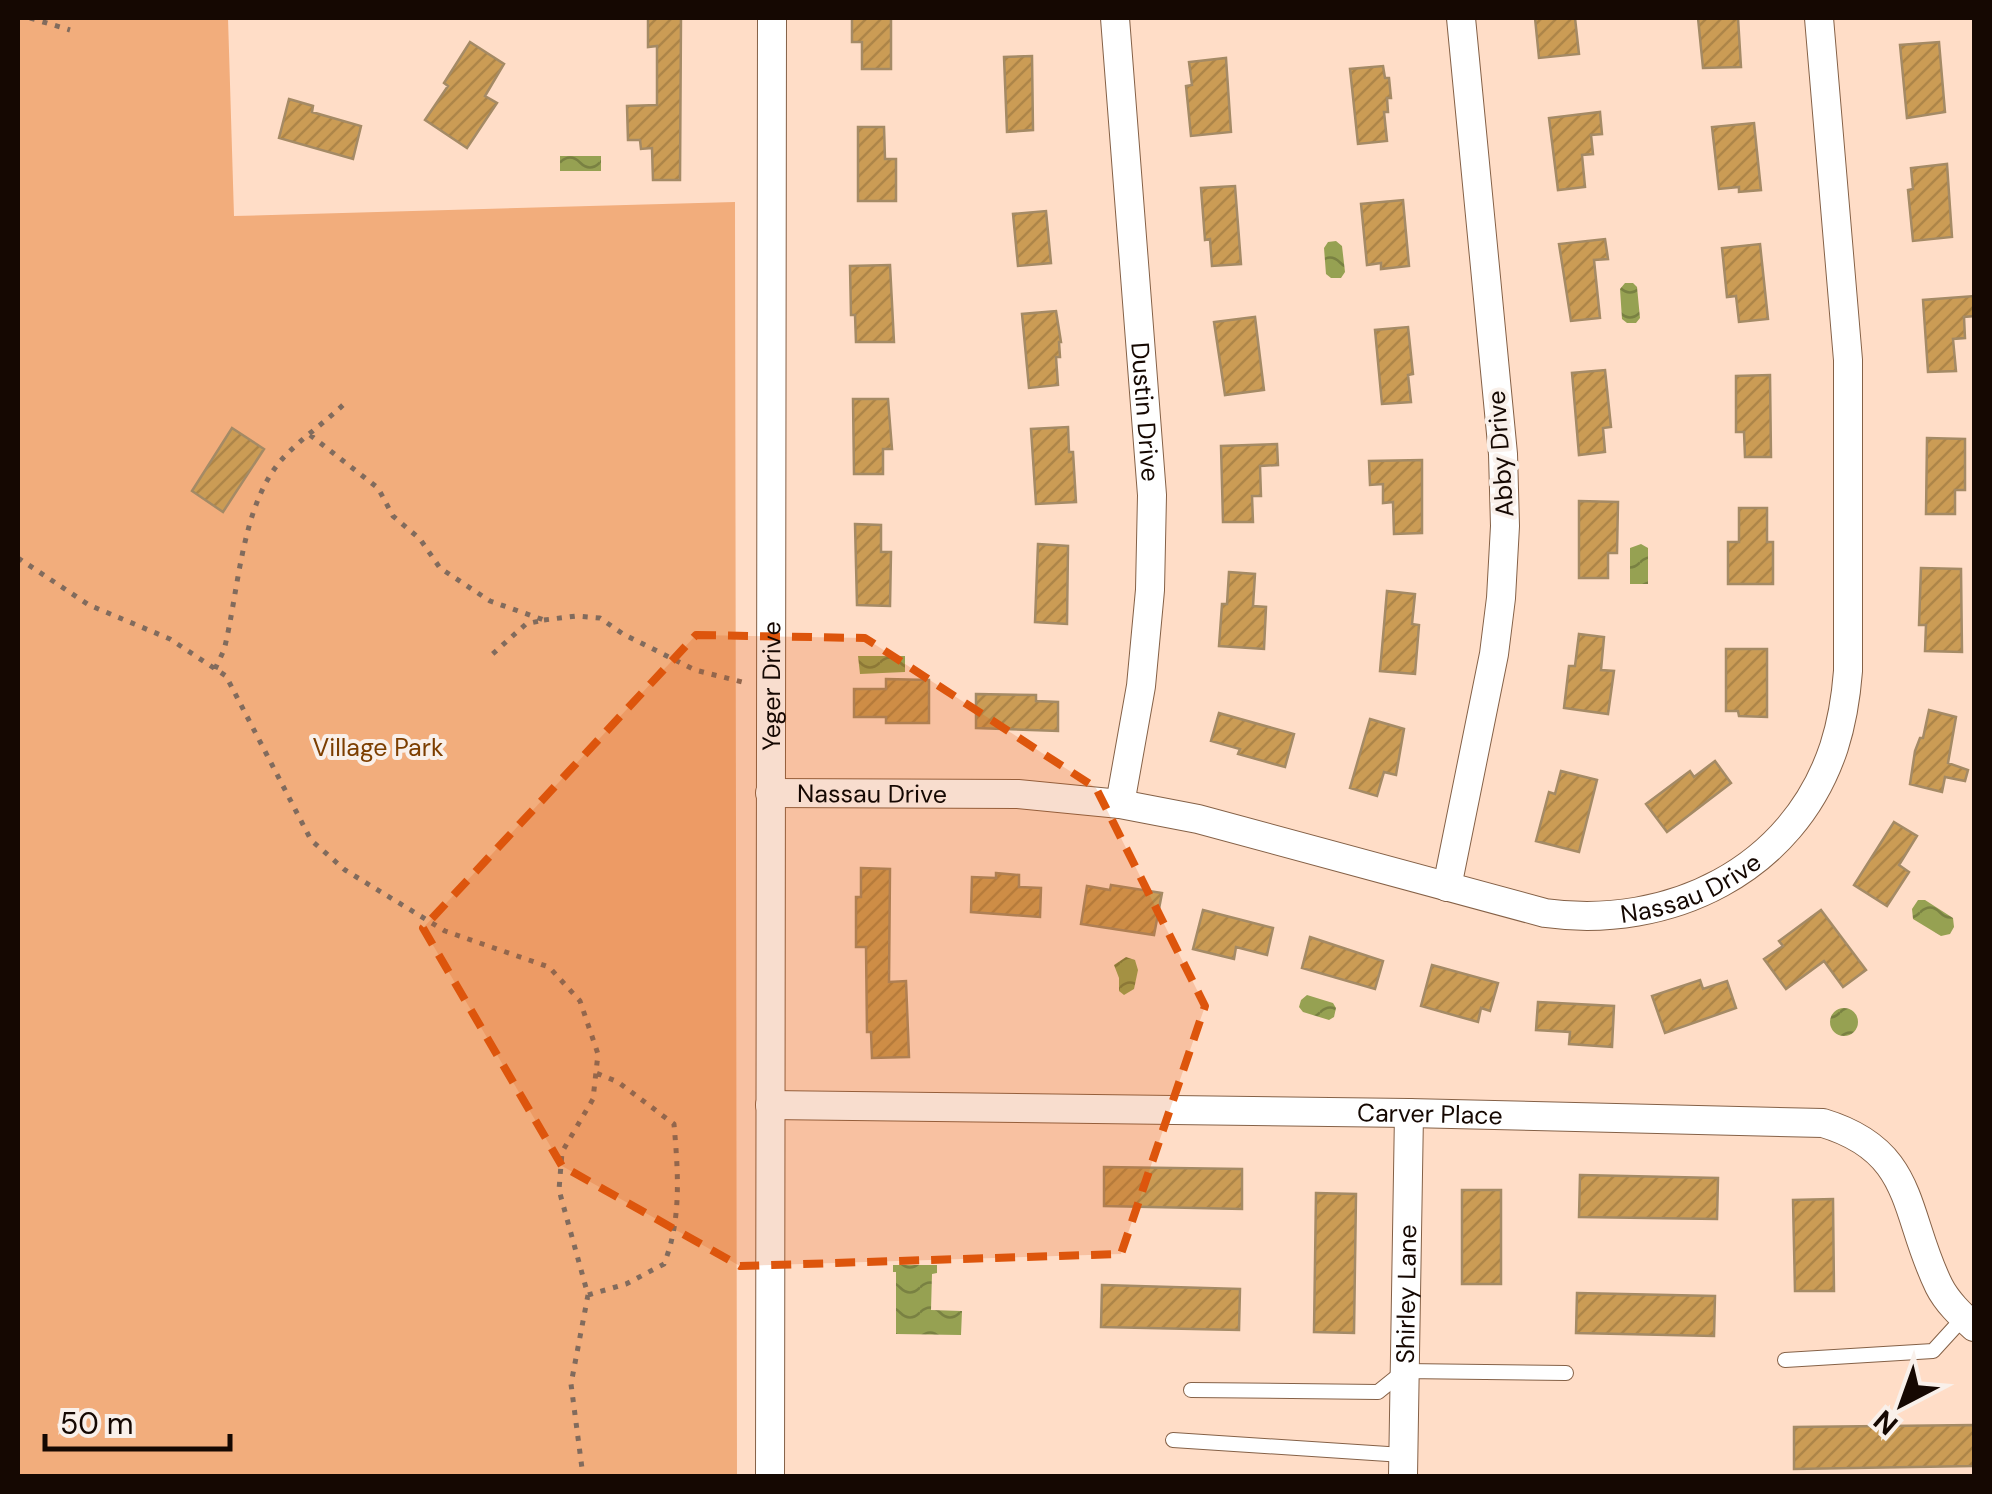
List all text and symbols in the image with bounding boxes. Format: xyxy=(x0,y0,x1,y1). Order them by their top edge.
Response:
street label: Dustin Drive xyxy=(1123,341,1167,483)
street label: Abby Drive xyxy=(1480,390,1521,518)
street label: Yeger Drive xyxy=(755,621,788,751)
park label: Village Park xyxy=(312,731,444,764)
street label: Nassau Drive xyxy=(797,777,947,811)
street label: Nassau Drive xyxy=(1618,846,1768,931)
street label: Carver Place xyxy=(1357,1096,1503,1132)
street label: Shirley Lane xyxy=(1389,1224,1424,1364)
north arrow xyxy=(1852,1354,1952,1454)
scale bar xyxy=(45,1389,230,1451)
text: N xyxy=(1866,1402,1906,1443)
text: 50 m xyxy=(60,1404,134,1443)

